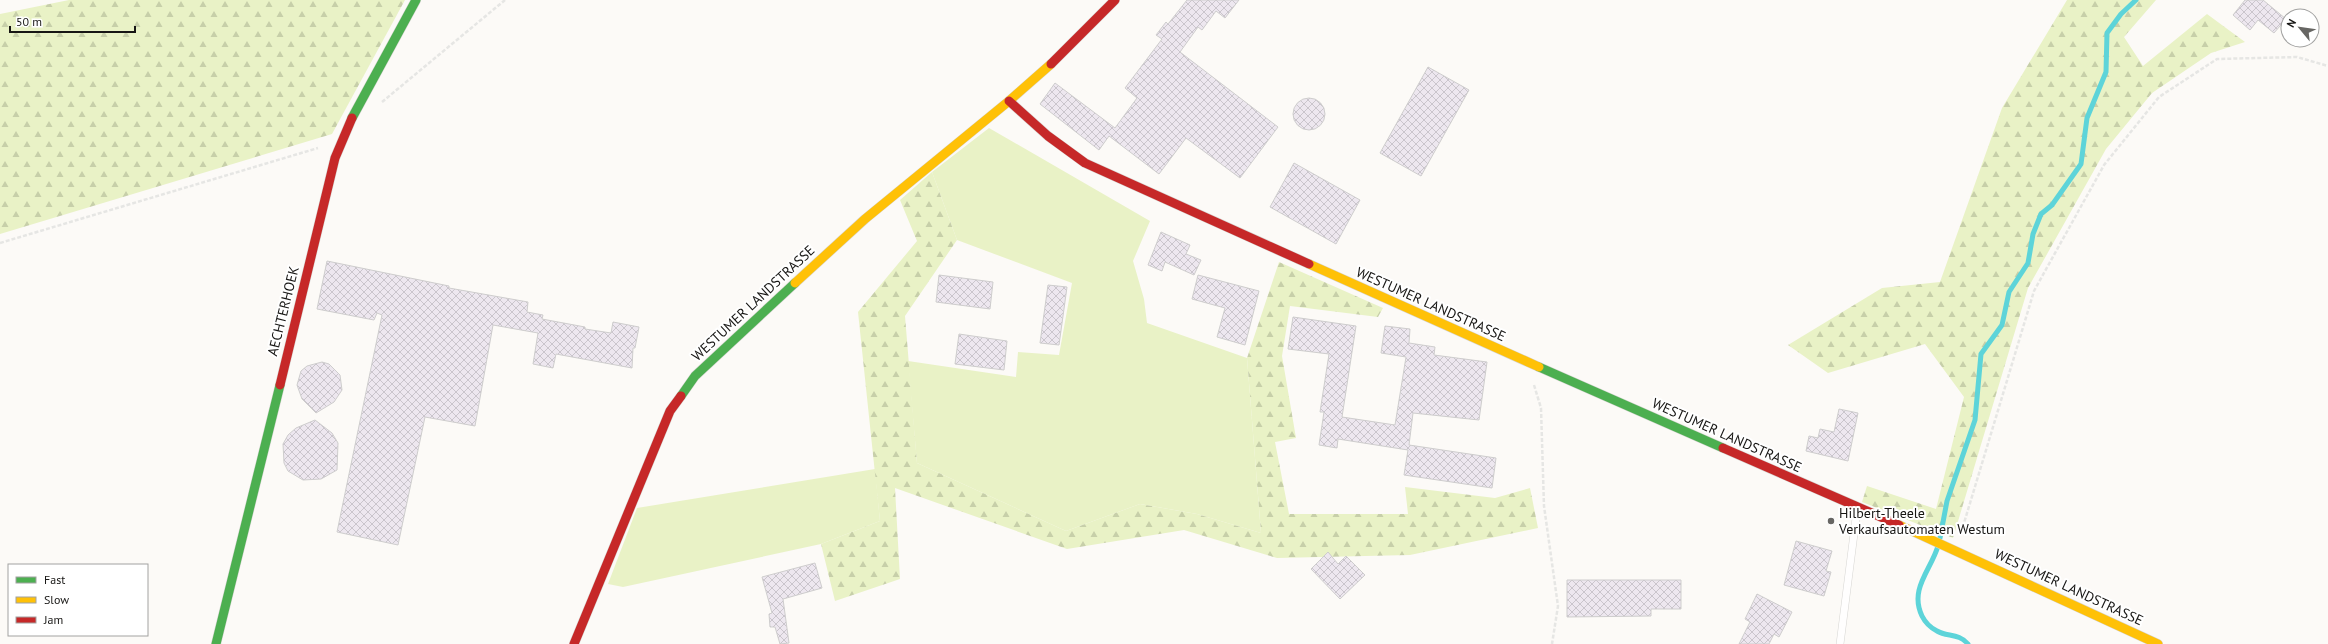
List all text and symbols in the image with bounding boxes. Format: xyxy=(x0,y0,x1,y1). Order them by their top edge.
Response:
scale bar xyxy=(10,8,135,34)
north arrow xyxy=(2280,8,2320,48)
text: 50 m xyxy=(16,14,42,29)
text: N xyxy=(2283,17,2299,30)
street label: WESTUMER LANDSTRASSE xyxy=(688,241,818,365)
street label: WESTUMER LANDSTRASSE xyxy=(1353,263,1509,345)
street label: AECHTERHOEK xyxy=(263,264,303,358)
street label: WESTUMER LANDSTRASSE xyxy=(1649,394,1805,476)
place label: Hilbert-Theele Verkaufsautomaten Westum xyxy=(1838,504,2005,538)
marker: Hilbert-Theele Verkaufsautomaten Westum xyxy=(1826,516,1836,526)
street label: WESTUMER LANDSTRASSE xyxy=(1992,545,2146,629)
legend xyxy=(8,564,148,636)
text: Fast xyxy=(44,572,65,587)
text: Slow xyxy=(44,592,69,607)
text: Jam xyxy=(43,612,63,627)

